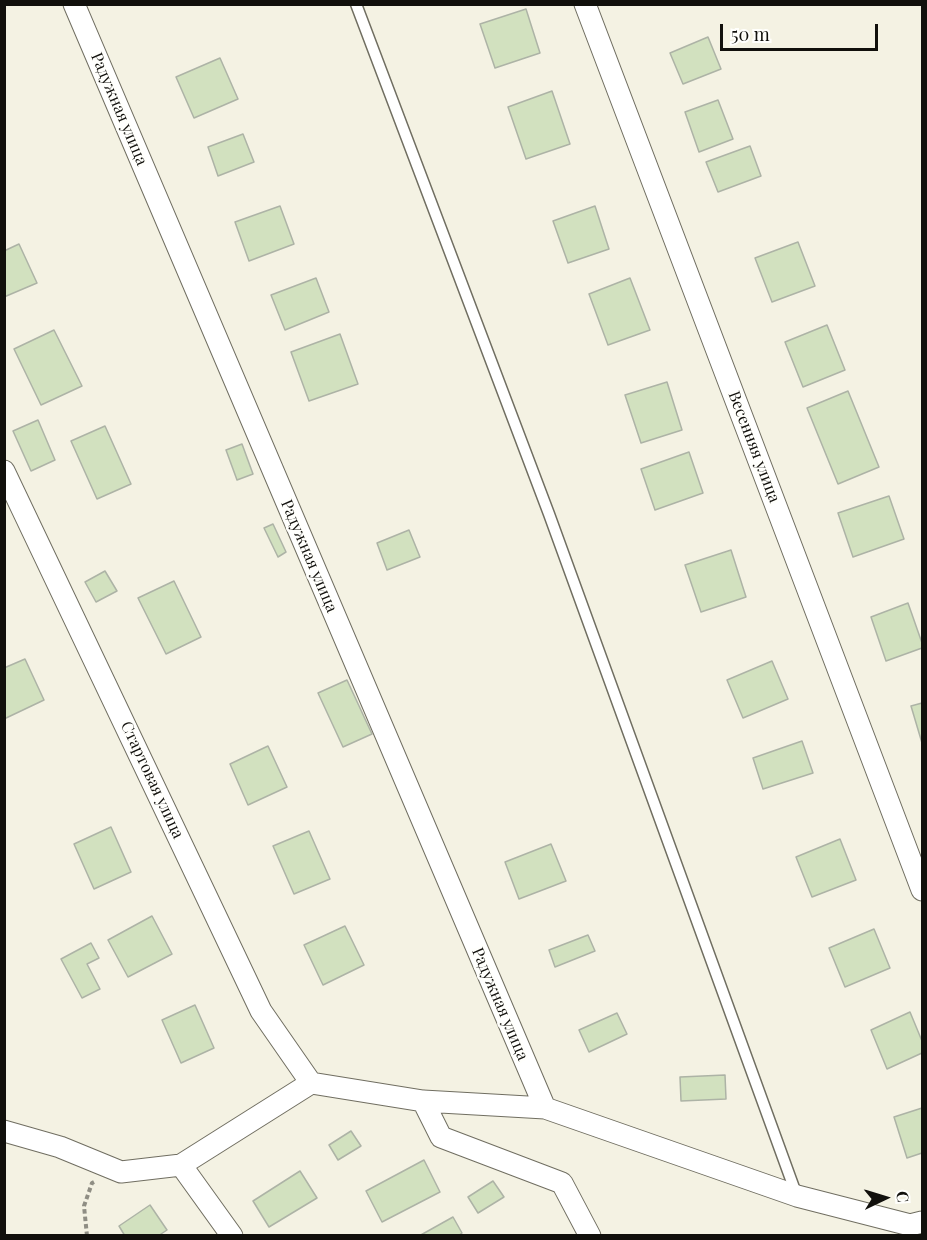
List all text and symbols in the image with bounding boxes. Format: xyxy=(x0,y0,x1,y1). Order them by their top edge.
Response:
scale bar xyxy=(723,12,880,50)
text: 50 m xyxy=(731,22,770,46)
street label: Радужная улица xyxy=(87,50,151,168)
street label: Весенняя улица xyxy=(724,389,784,505)
street label: Радужная улица xyxy=(277,497,341,615)
street label: Стартовая улица xyxy=(116,718,188,842)
street label: Радужная улица xyxy=(468,945,532,1063)
north arrow xyxy=(855,1168,915,1228)
text: С xyxy=(893,1190,914,1203)

